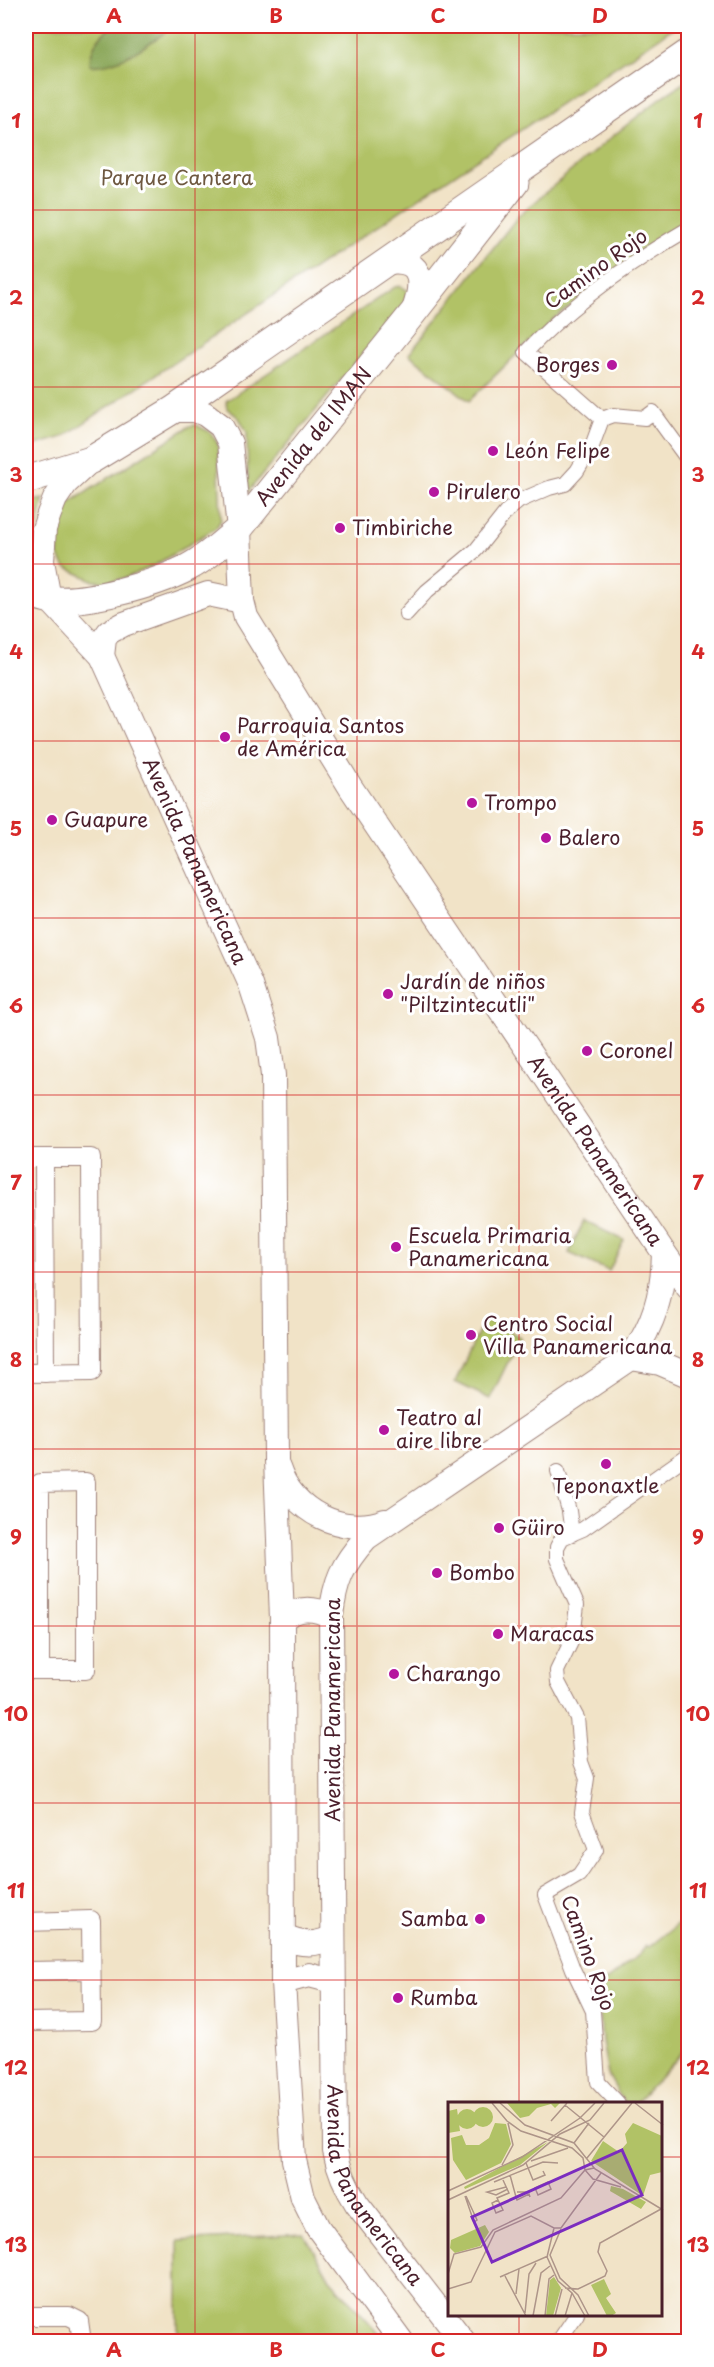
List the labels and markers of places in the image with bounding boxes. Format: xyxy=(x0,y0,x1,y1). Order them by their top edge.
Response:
place label: Borges xyxy=(536,349,600,379)
marker: Borges xyxy=(605,358,619,372)
place label: León Felipe xyxy=(505,435,610,465)
marker: León Felipe xyxy=(486,444,500,458)
place label: Pirulero xyxy=(446,476,521,506)
marker: Pirulero xyxy=(427,485,441,499)
place label: Timbiriche xyxy=(352,512,453,542)
marker: Timbiriche xyxy=(333,521,347,535)
place label: Parroquia Santos de América xyxy=(237,710,404,763)
marker: Parroquia Santos de América xyxy=(218,730,232,744)
place label: Trompo xyxy=(484,787,557,817)
marker: Trompo xyxy=(465,796,479,810)
place label: Guapure xyxy=(64,804,148,834)
marker: Guapure xyxy=(45,813,59,827)
place label: Balero xyxy=(558,822,620,852)
marker: Balero xyxy=(539,831,553,845)
place label: Jardín de niños "Piltzintecutli" xyxy=(400,966,545,1019)
marker: Jardín de niños "Piltzintecutli" xyxy=(381,987,395,1001)
place label: Coronel xyxy=(599,1035,673,1065)
marker: Coronel xyxy=(580,1044,594,1058)
place label: Escuela Primaria Panamericana xyxy=(408,1220,571,1273)
marker: Escuela Primaria Panamericana xyxy=(389,1240,403,1254)
place label: Centro Social Villa Panamericana xyxy=(483,1308,673,1361)
marker: Centro Social Villa Panamericana xyxy=(464,1328,478,1342)
place label: Teatro al aire libre xyxy=(396,1402,482,1455)
marker: Teatro al aire libre xyxy=(377,1423,391,1437)
marker: Teponaxtle xyxy=(599,1457,613,1471)
place label: Teponaxtle xyxy=(552,1470,660,1500)
place label: Güiro xyxy=(511,1512,565,1542)
marker: Güiro xyxy=(492,1521,506,1535)
place label: Bombo xyxy=(449,1557,515,1587)
marker: Bombo xyxy=(430,1566,444,1580)
place label: Maracas xyxy=(510,1618,594,1648)
marker: Maracas xyxy=(491,1627,505,1641)
place label: Charango xyxy=(406,1658,501,1688)
marker: Charango xyxy=(387,1667,401,1681)
place label: Samba xyxy=(400,1903,469,1933)
marker: Samba xyxy=(473,1912,487,1926)
place label: Rumba xyxy=(410,1982,478,2012)
marker: Rumba xyxy=(391,1991,405,2005)

